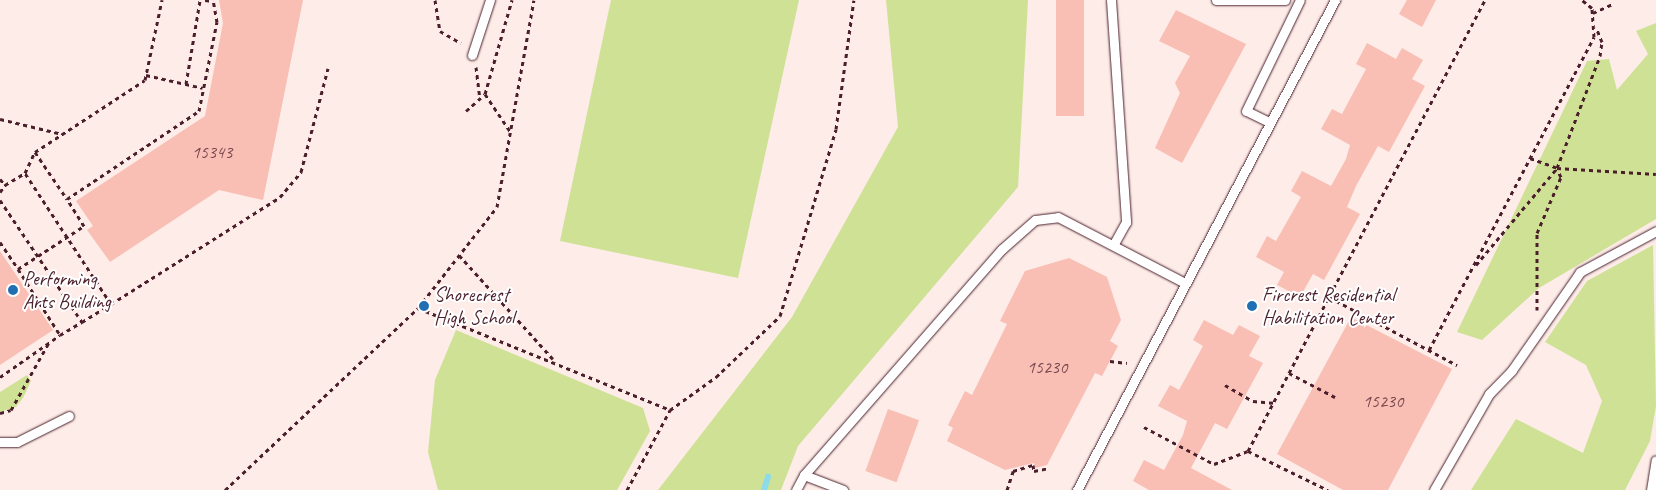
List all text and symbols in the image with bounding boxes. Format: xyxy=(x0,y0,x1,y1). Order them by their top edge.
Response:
house number: 15343 xyxy=(192,141,232,163)
place label: Performing Arts Building xyxy=(23,266,111,313)
place label: Shorecrest High School xyxy=(434,282,513,329)
place label: Fircrest Residential Habilitation Center xyxy=(1262,282,1394,329)
marker: Performing Arts Building xyxy=(7,284,19,296)
marker: Shorecrest High School xyxy=(418,300,430,312)
marker: Fircrest Residential Habilitation Center xyxy=(1246,300,1258,312)
house number: 15230 xyxy=(1027,356,1067,378)
house number: 15230 xyxy=(1363,390,1403,412)

